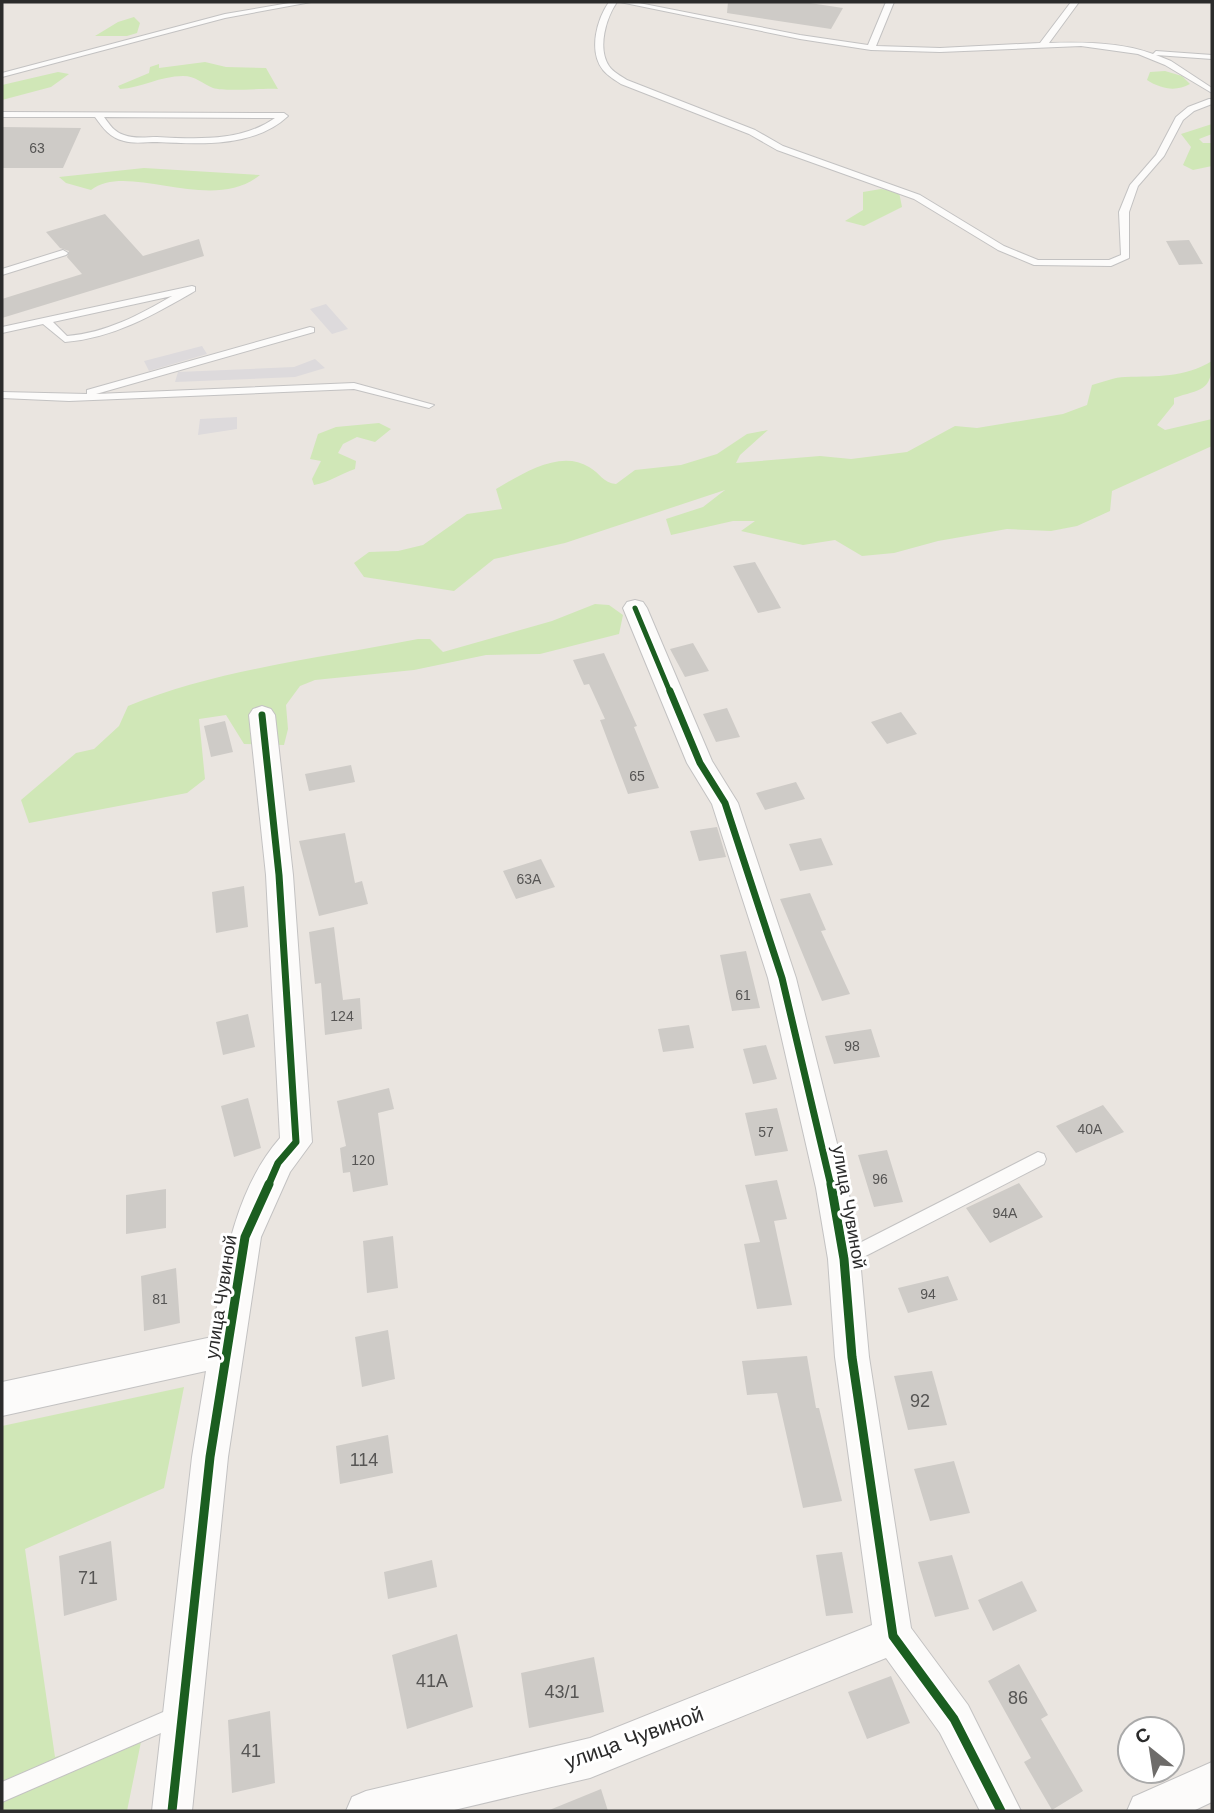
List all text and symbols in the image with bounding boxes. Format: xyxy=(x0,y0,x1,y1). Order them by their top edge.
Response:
house number: 63 xyxy=(29,140,45,156)
house number: 65 xyxy=(629,768,645,784)
house number: 63А xyxy=(517,871,542,887)
house number: 61 xyxy=(735,987,751,1003)
house number: 124 xyxy=(330,1008,354,1024)
house number: 98 xyxy=(844,1038,860,1054)
house number: 40А xyxy=(1078,1121,1103,1137)
house number: 57 xyxy=(758,1124,774,1140)
street label: улица Чувиной xyxy=(828,1144,870,1270)
house number: 120 xyxy=(351,1152,375,1168)
house number: 96 xyxy=(872,1171,888,1187)
house number: 94А xyxy=(993,1205,1018,1221)
street label: улица Чувиной xyxy=(201,1234,241,1360)
house number: 94 xyxy=(920,1286,936,1302)
house number: 81 xyxy=(152,1291,168,1307)
house number: 92 xyxy=(910,1391,930,1411)
house number: 114 xyxy=(350,1450,378,1470)
house number: 71 xyxy=(78,1568,98,1588)
house number: 41А xyxy=(416,1671,448,1691)
house number: 43/1 xyxy=(544,1682,580,1702)
house number: 86 xyxy=(1008,1688,1028,1708)
street label: улица Чувиной xyxy=(561,1702,706,1773)
north arrow xyxy=(1116,1715,1186,1785)
text: С xyxy=(1132,1723,1154,1748)
house number: 41 xyxy=(241,1741,261,1761)

